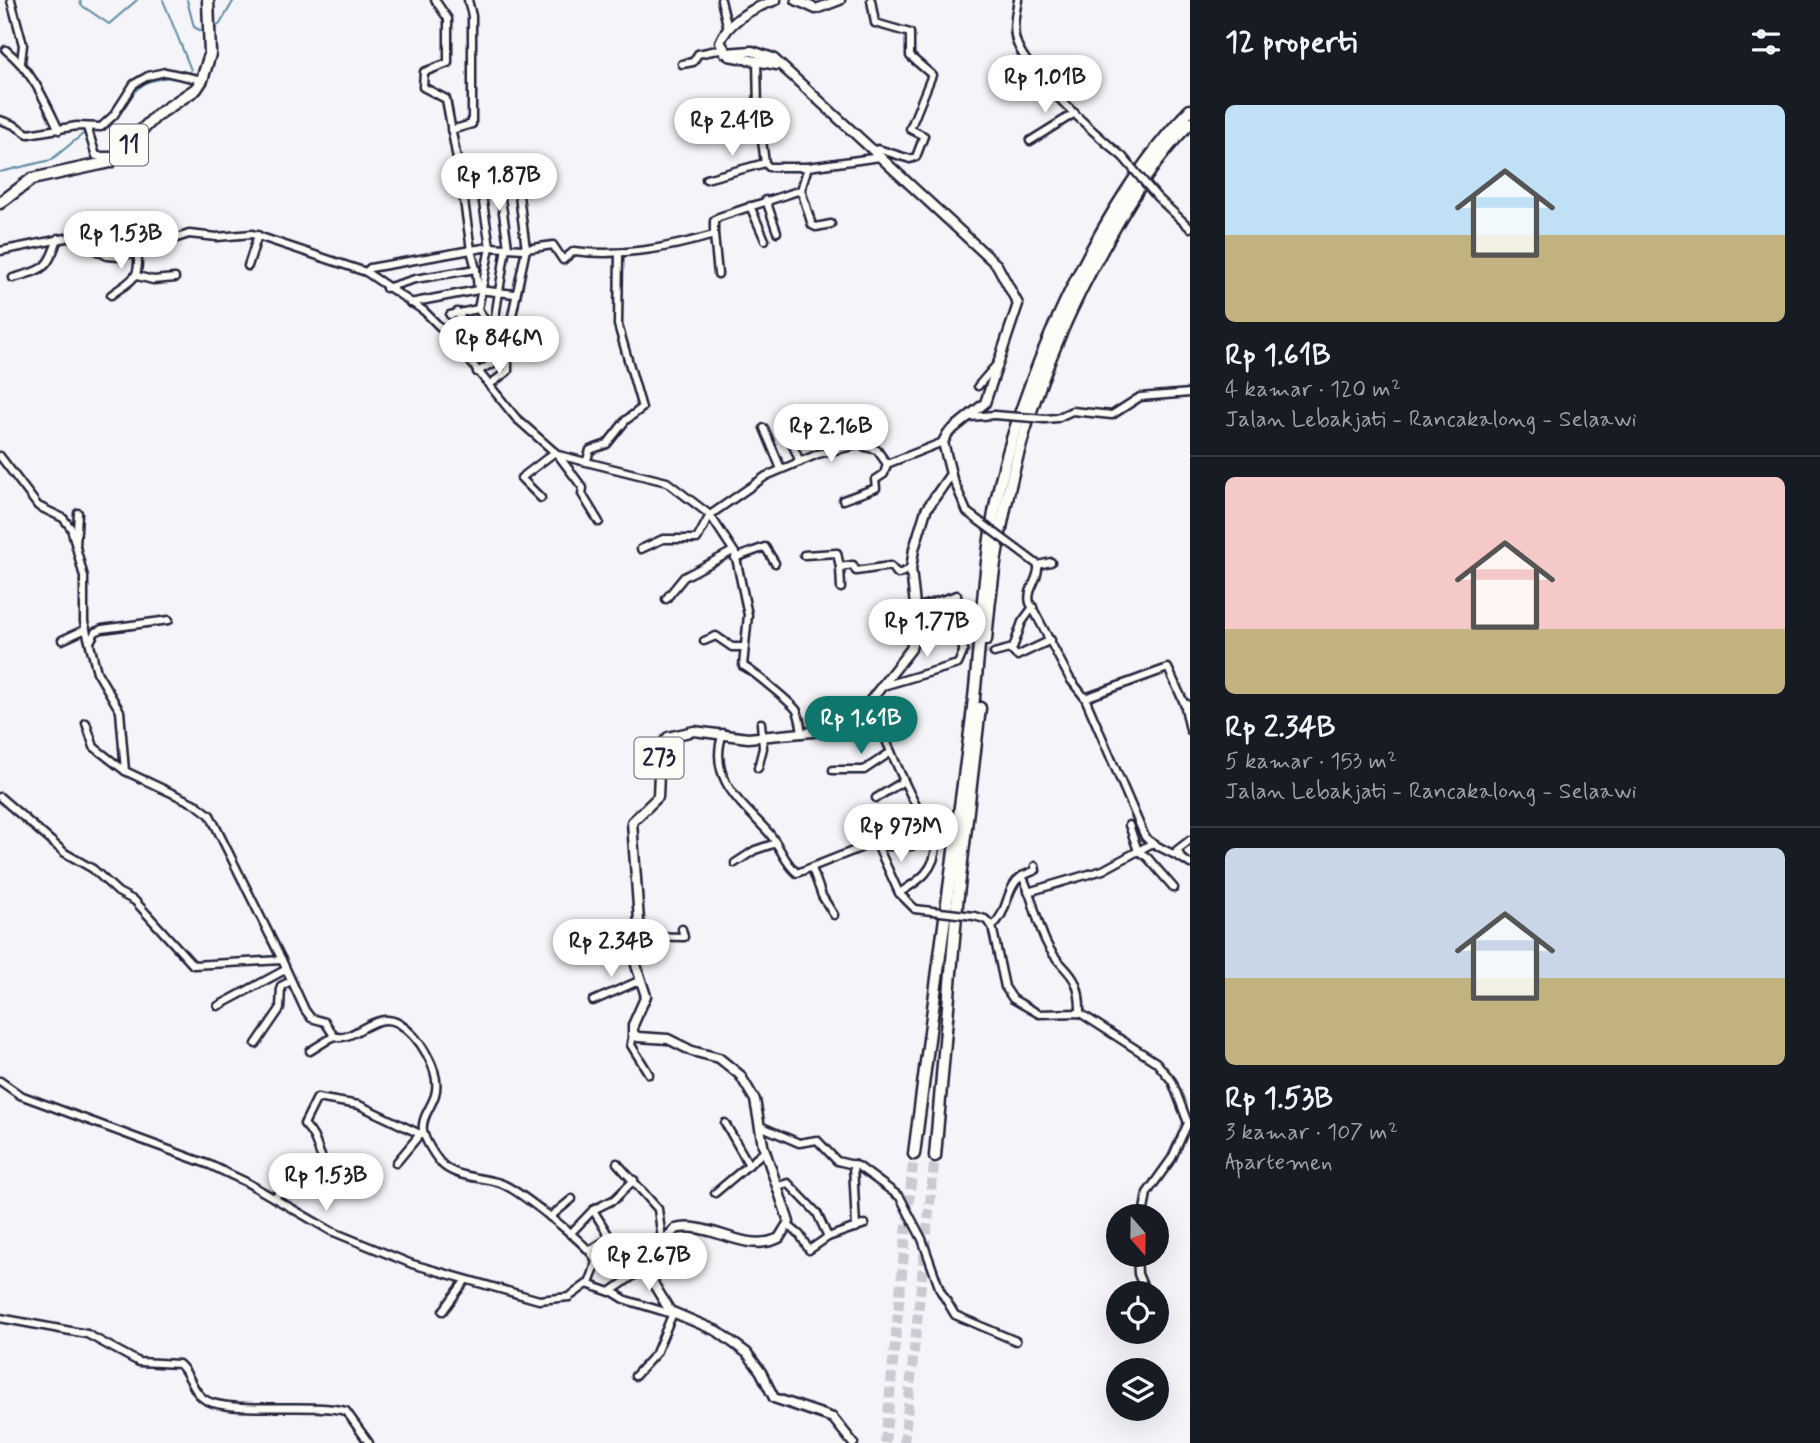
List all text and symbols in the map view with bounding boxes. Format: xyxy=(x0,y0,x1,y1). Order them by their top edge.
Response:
text: 12 properti xyxy=(1225,23,1357,62)
icon: filters xyxy=(1747,23,1785,61)
pin: Rp 1.01B xyxy=(973,55,1117,115)
text: Rp 1.01B xyxy=(1004,63,1086,93)
pin: Rp 2.41B xyxy=(660,99,804,158)
text: Rp 2.41B xyxy=(690,106,774,136)
road number: 11 xyxy=(110,125,148,166)
icon: home xyxy=(1442,150,1568,276)
pin: Rp 1.87B xyxy=(427,154,571,213)
text: Rp 1.87B xyxy=(457,161,541,191)
pin: Rp 1.53B xyxy=(49,212,193,271)
text: Rp 1.53B xyxy=(80,219,162,249)
pin: Rp 846M xyxy=(434,316,564,376)
text: Rp 846M xyxy=(455,324,543,354)
text: Rp 1.61B xyxy=(1225,336,1331,375)
text: 4 kamar · 120 m² xyxy=(1225,375,1401,405)
pin: Rp 2.16B xyxy=(759,405,903,464)
text: Jalan Lebakjati - Rancakalong - Selaawi xyxy=(1225,405,1637,435)
text: Rp 2.16B xyxy=(789,412,873,442)
icon: home xyxy=(1442,522,1568,648)
pin: Rp 1.77B xyxy=(855,600,999,659)
text: Rp 1.77B xyxy=(885,607,969,637)
pin: Rp 1.61B xyxy=(789,696,933,756)
text: Rp 1.61B xyxy=(821,704,901,734)
text: Rp 2.34B xyxy=(1225,708,1335,747)
road number: 273 xyxy=(634,738,684,778)
text: 5 kamar · 153 m² xyxy=(1225,747,1397,777)
text: Jalan Lebakjati - Rancakalong - Selaawi xyxy=(1225,777,1637,807)
pin: Rp 973M xyxy=(836,804,966,864)
text: Rp 973M xyxy=(860,812,942,842)
icon: home xyxy=(1442,893,1568,1019)
pin: Rp 2.34B xyxy=(539,920,683,979)
text: Rp 2.34B xyxy=(569,927,653,957)
text: Rp 1.53B xyxy=(1225,1079,1333,1118)
text: 3 kamar · 107 m² xyxy=(1225,1118,1398,1148)
text: Apartemen xyxy=(1225,1148,1333,1178)
pin: Rp 1.53B xyxy=(254,1154,398,1213)
text: Rp 1.53B xyxy=(285,1161,367,1191)
north arrow xyxy=(1106,1204,1169,1267)
map controls xyxy=(1106,1204,1169,1421)
pin: Rp 2.67B xyxy=(577,1234,721,1293)
text: Rp 2.67B xyxy=(607,1241,691,1271)
button: locate xyxy=(1106,1281,1169,1344)
button: layers xyxy=(1106,1358,1169,1421)

